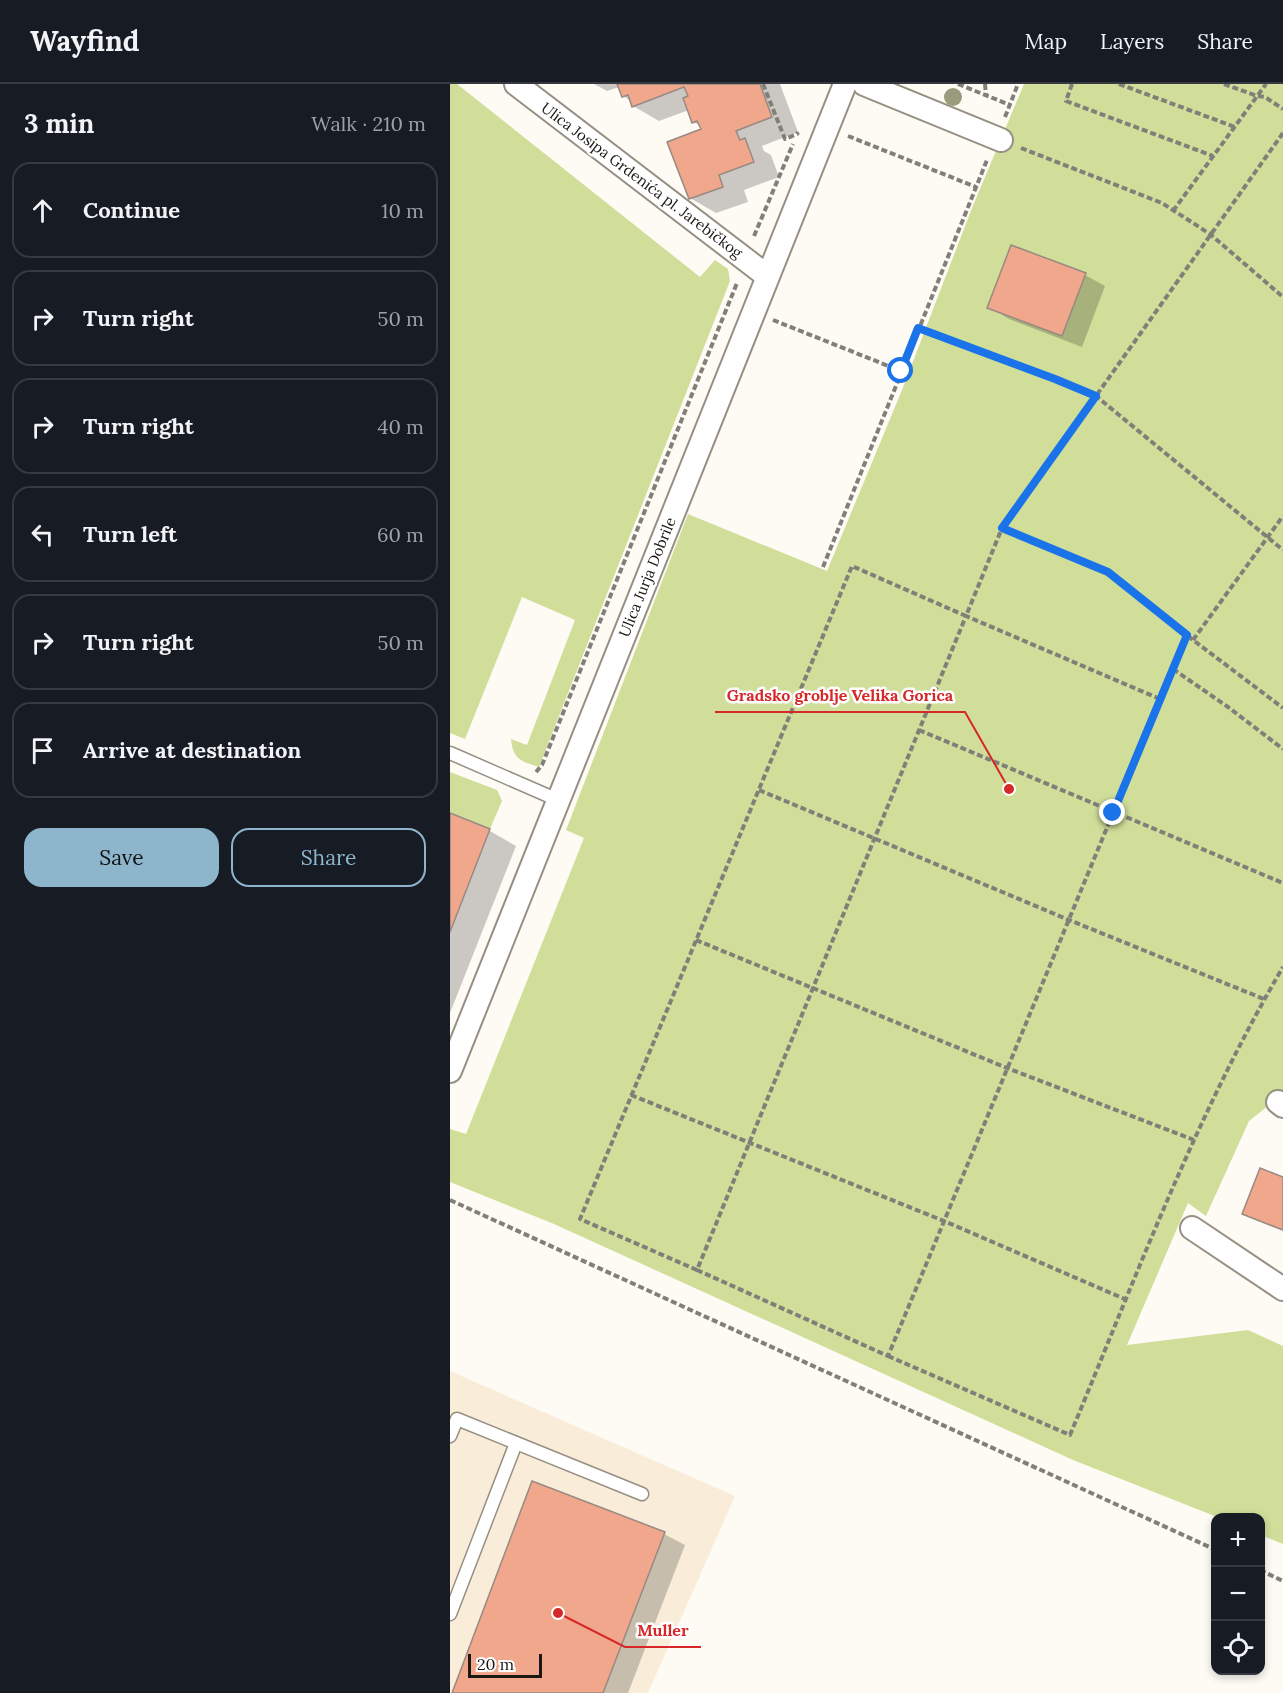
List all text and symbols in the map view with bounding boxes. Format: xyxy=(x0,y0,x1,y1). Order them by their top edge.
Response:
text: Wayfind xyxy=(30,23,139,59)
text: Map xyxy=(1024,28,1067,55)
text: Layers xyxy=(1100,28,1164,55)
text: Share xyxy=(1197,28,1253,55)
street label: Ulica Josipa Grdenića pl. Jarebičkog xyxy=(537,98,747,262)
text: 3 min xyxy=(24,107,94,140)
text: Walk · 210 m xyxy=(311,111,426,136)
icon: ahead xyxy=(26,194,59,227)
text: Continue xyxy=(83,196,180,224)
text: 10 m xyxy=(381,198,424,223)
icon: right xyxy=(26,302,59,335)
text: Turn right xyxy=(83,304,194,332)
text: 50 m xyxy=(378,306,424,331)
route start xyxy=(887,357,913,383)
icon: right xyxy=(26,410,59,443)
text: Turn right xyxy=(83,412,194,440)
text: 40 m xyxy=(378,414,424,439)
street label: Ulica Jurja Dobrile xyxy=(614,514,680,640)
icon: left xyxy=(26,518,59,551)
text: Turn left xyxy=(83,520,177,548)
text: 60 m xyxy=(377,522,424,547)
icon: right xyxy=(26,626,59,659)
text: Turn right xyxy=(83,628,194,656)
text: 50 m xyxy=(378,630,424,655)
callout: Gradsko groblje Velika Gorica xyxy=(715,678,965,712)
text: Gradsko groblje Velika Gorica xyxy=(727,685,954,705)
icon: arrive xyxy=(26,734,59,767)
text: Arrive at destination xyxy=(83,736,301,764)
route end xyxy=(1099,799,1125,825)
button: Save xyxy=(24,828,219,887)
button: Share xyxy=(231,828,426,887)
map controls xyxy=(1211,1513,1265,1675)
button: + xyxy=(1211,1513,1265,1567)
button: − xyxy=(1211,1567,1265,1621)
callout: Muller xyxy=(625,1613,701,1647)
text: Muller xyxy=(637,1620,689,1640)
button: locate xyxy=(1211,1621,1265,1675)
scale bar xyxy=(468,1651,542,1678)
text: 20 m xyxy=(477,1654,514,1674)

